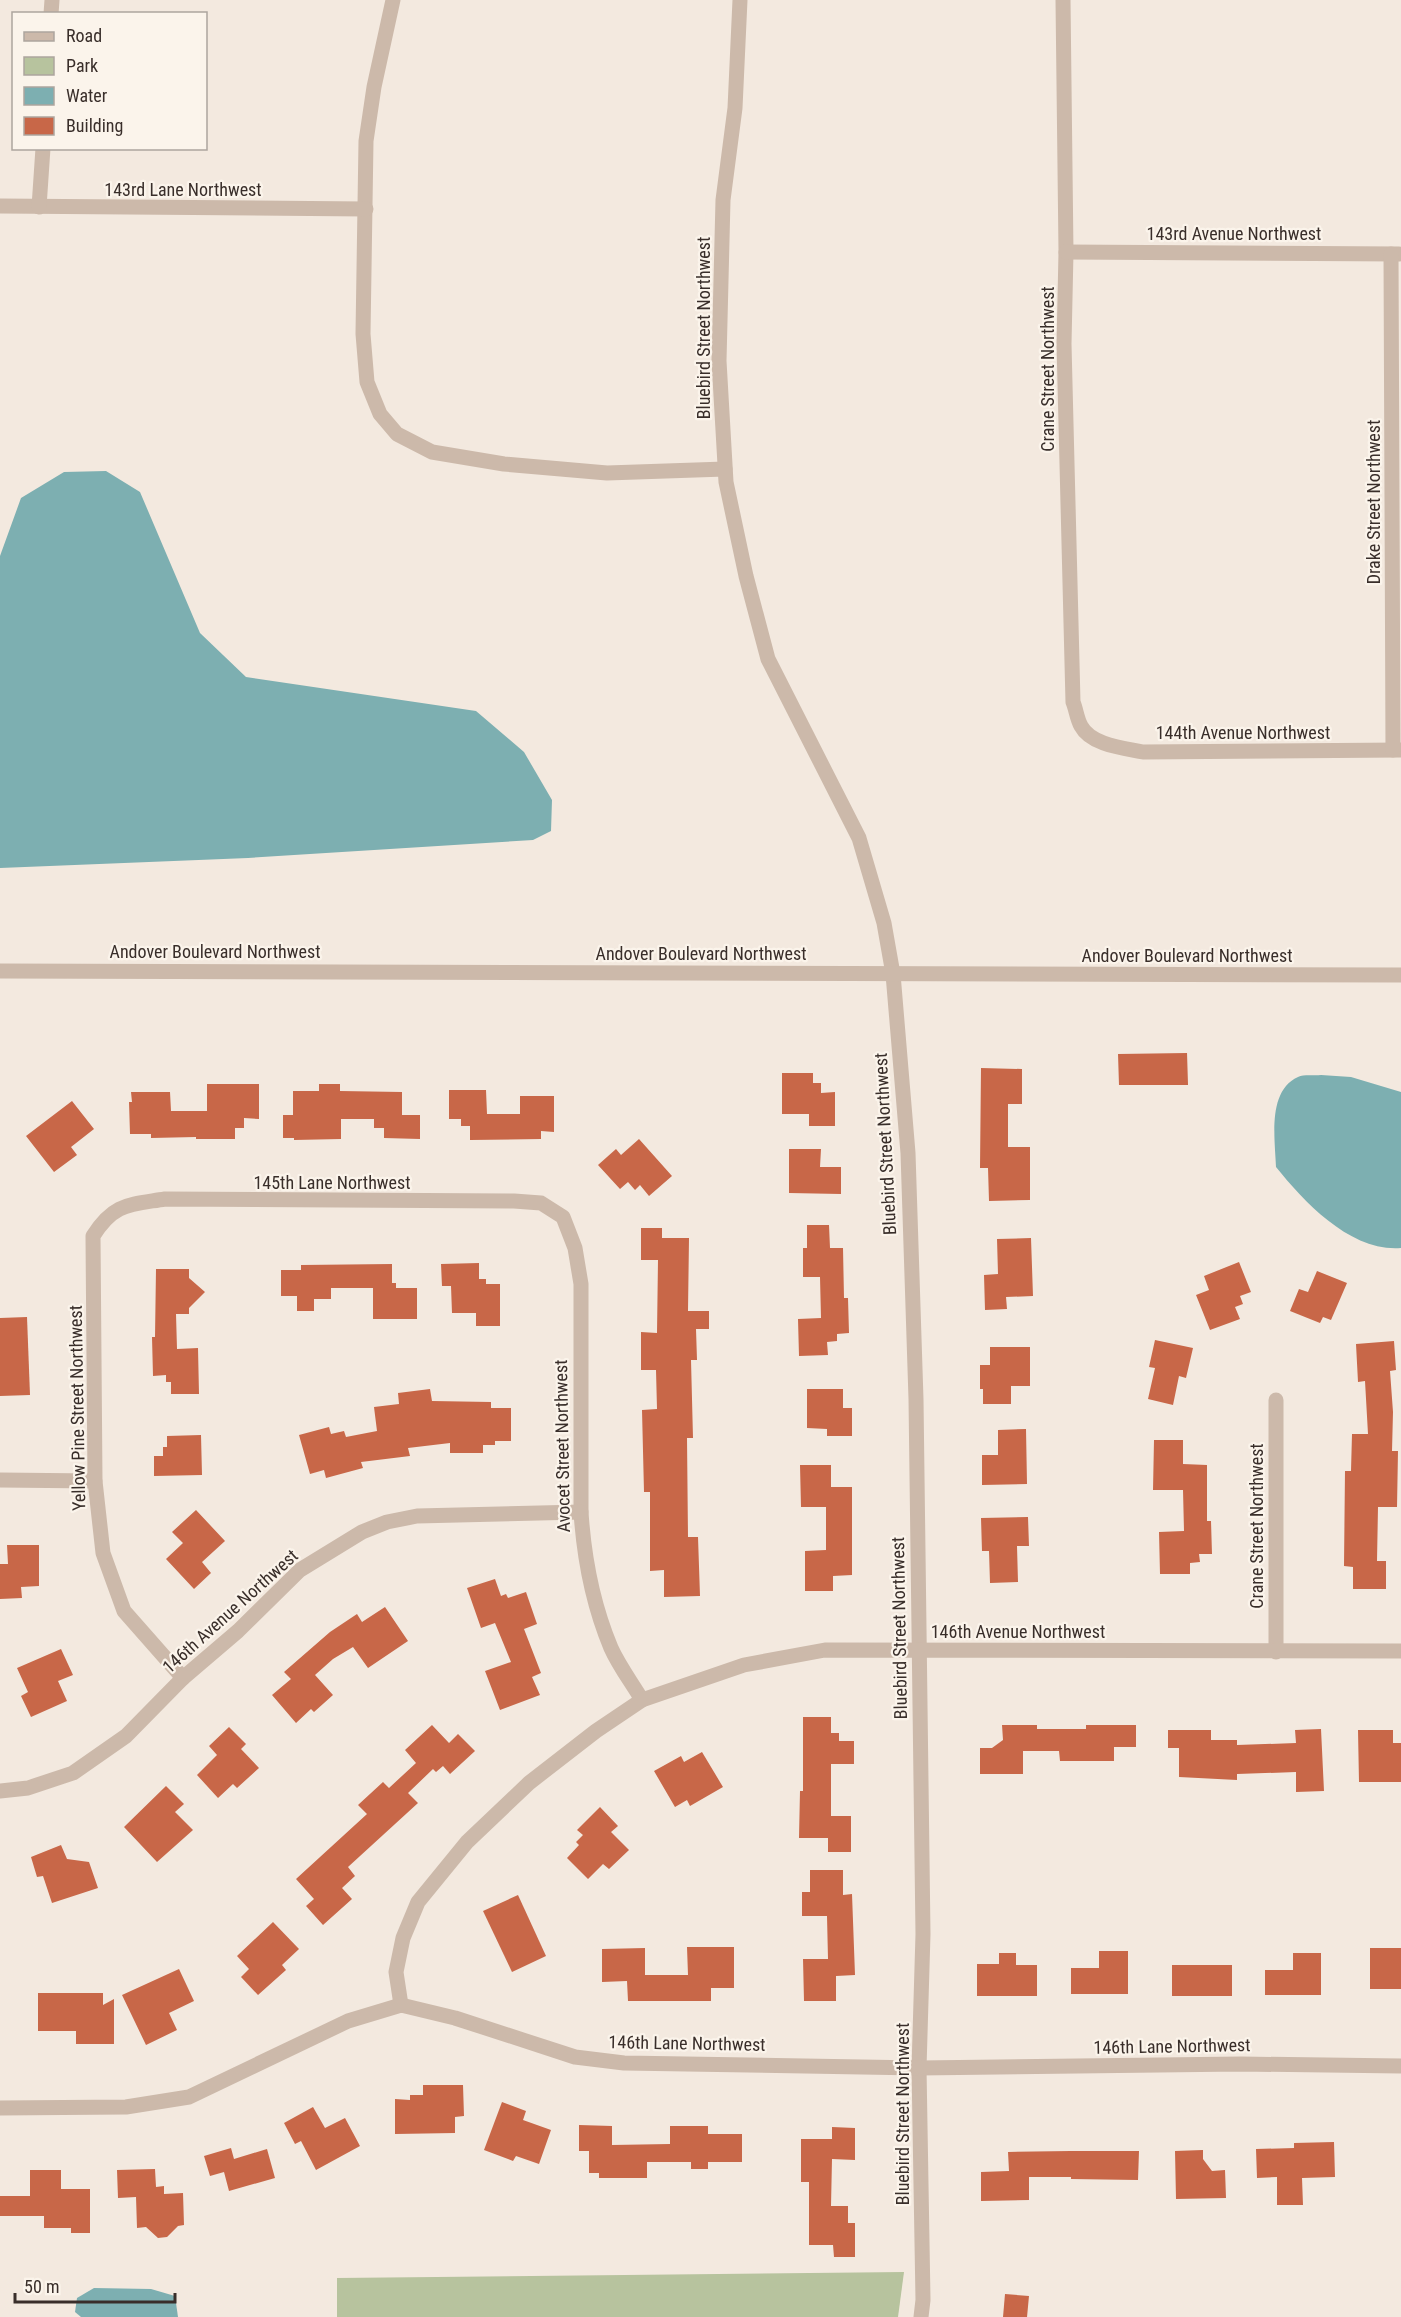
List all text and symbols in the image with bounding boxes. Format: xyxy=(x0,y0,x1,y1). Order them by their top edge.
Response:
legend xyxy=(12,12,207,150)
text: Road xyxy=(66,25,102,46)
text: Park xyxy=(66,55,98,76)
text: Water xyxy=(66,85,108,106)
text: Building xyxy=(66,115,123,136)
street label: 143rd Lane Northwest xyxy=(104,179,262,200)
street label: 143rd Avenue Northwest xyxy=(1147,223,1321,244)
street label: Bluebird Street Northwest xyxy=(693,237,714,419)
street label: Crane Street Northwest xyxy=(1037,286,1058,452)
street label: Drake Street Northwest xyxy=(1363,420,1384,584)
street label: 144th Avenue Northwest xyxy=(1156,722,1330,743)
street label: Andover Boulevard Northwest xyxy=(110,941,320,962)
street label: Andover Boulevard Northwest xyxy=(596,943,806,964)
street label: Andover Boulevard Northwest xyxy=(1082,945,1292,966)
street label: Bluebird Street Northwest xyxy=(870,1052,900,1236)
street label: 145th Lane Northwest xyxy=(253,1172,411,1193)
street label: Yellow Pine Street Northwest xyxy=(65,1305,89,1511)
street label: Avocet Street Northwest xyxy=(550,1359,574,1533)
street label: Crane Street Northwest xyxy=(1246,1443,1267,1609)
street label: Bluebird Street Northwest xyxy=(887,1537,911,1719)
street label: 146th Avenue Northwest xyxy=(158,1545,302,1677)
street label: 146th Avenue Northwest xyxy=(931,1621,1105,1642)
street label: Bluebird Street Northwest xyxy=(892,2023,913,2205)
street label: 146th Lane Northwest xyxy=(608,2031,766,2055)
street label: 146th Lane Northwest xyxy=(1093,2034,1251,2058)
scale bar xyxy=(15,2266,176,2304)
text: 50 m xyxy=(24,2276,59,2297)

